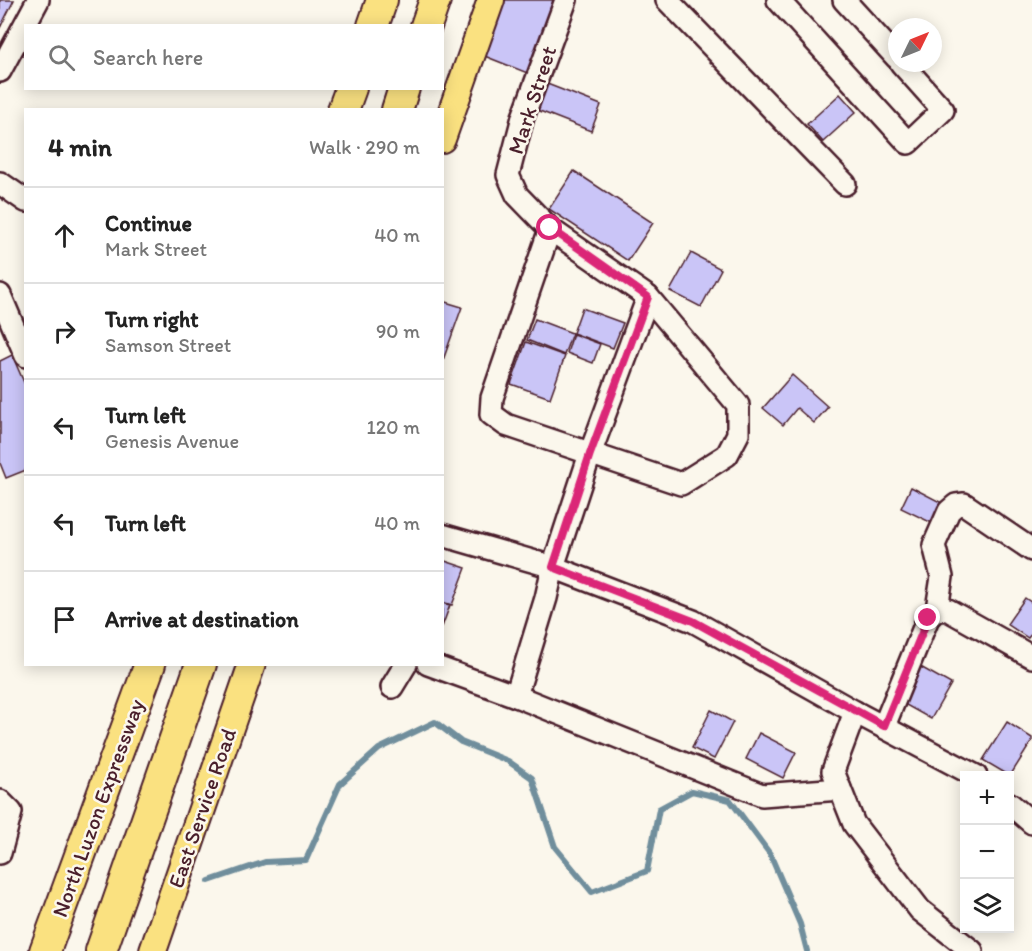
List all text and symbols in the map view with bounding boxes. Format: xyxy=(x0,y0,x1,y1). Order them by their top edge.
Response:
north arrow xyxy=(888,18,942,72)
search box xyxy=(24,24,444,90)
icon: search xyxy=(45,41,78,74)
street label: Mark Street xyxy=(502,42,562,158)
text: Search here xyxy=(93,44,203,71)
text: 4 min xyxy=(48,131,112,163)
text: Walk · 290 m xyxy=(309,135,420,159)
text: Continue xyxy=(105,210,192,237)
route start xyxy=(536,214,562,240)
icon: ahead xyxy=(48,219,81,252)
text: 40 m xyxy=(374,223,420,247)
text: Mark Street xyxy=(105,237,207,261)
text: Turn right xyxy=(105,306,199,333)
icon: right xyxy=(48,315,81,348)
text: 90 m xyxy=(376,319,420,343)
text: Samson Street xyxy=(105,333,231,357)
text: Turn left xyxy=(105,402,186,429)
icon: left xyxy=(48,411,81,444)
text: 120 m xyxy=(367,415,420,439)
text: Genesis Avenue xyxy=(105,429,239,453)
icon: left xyxy=(48,507,81,540)
text: Turn left xyxy=(105,510,186,537)
text: 40 m xyxy=(374,511,420,535)
icon: arrive xyxy=(48,603,81,636)
route end xyxy=(914,604,940,630)
text: Arrive at destination xyxy=(105,606,299,633)
street label: North Luzon Expressway xyxy=(46,695,150,921)
street label: East Service Road xyxy=(162,725,242,891)
map controls xyxy=(960,771,1014,933)
button: + xyxy=(960,771,1014,825)
button: − xyxy=(960,825,1014,879)
button: layers xyxy=(960,879,1014,933)

